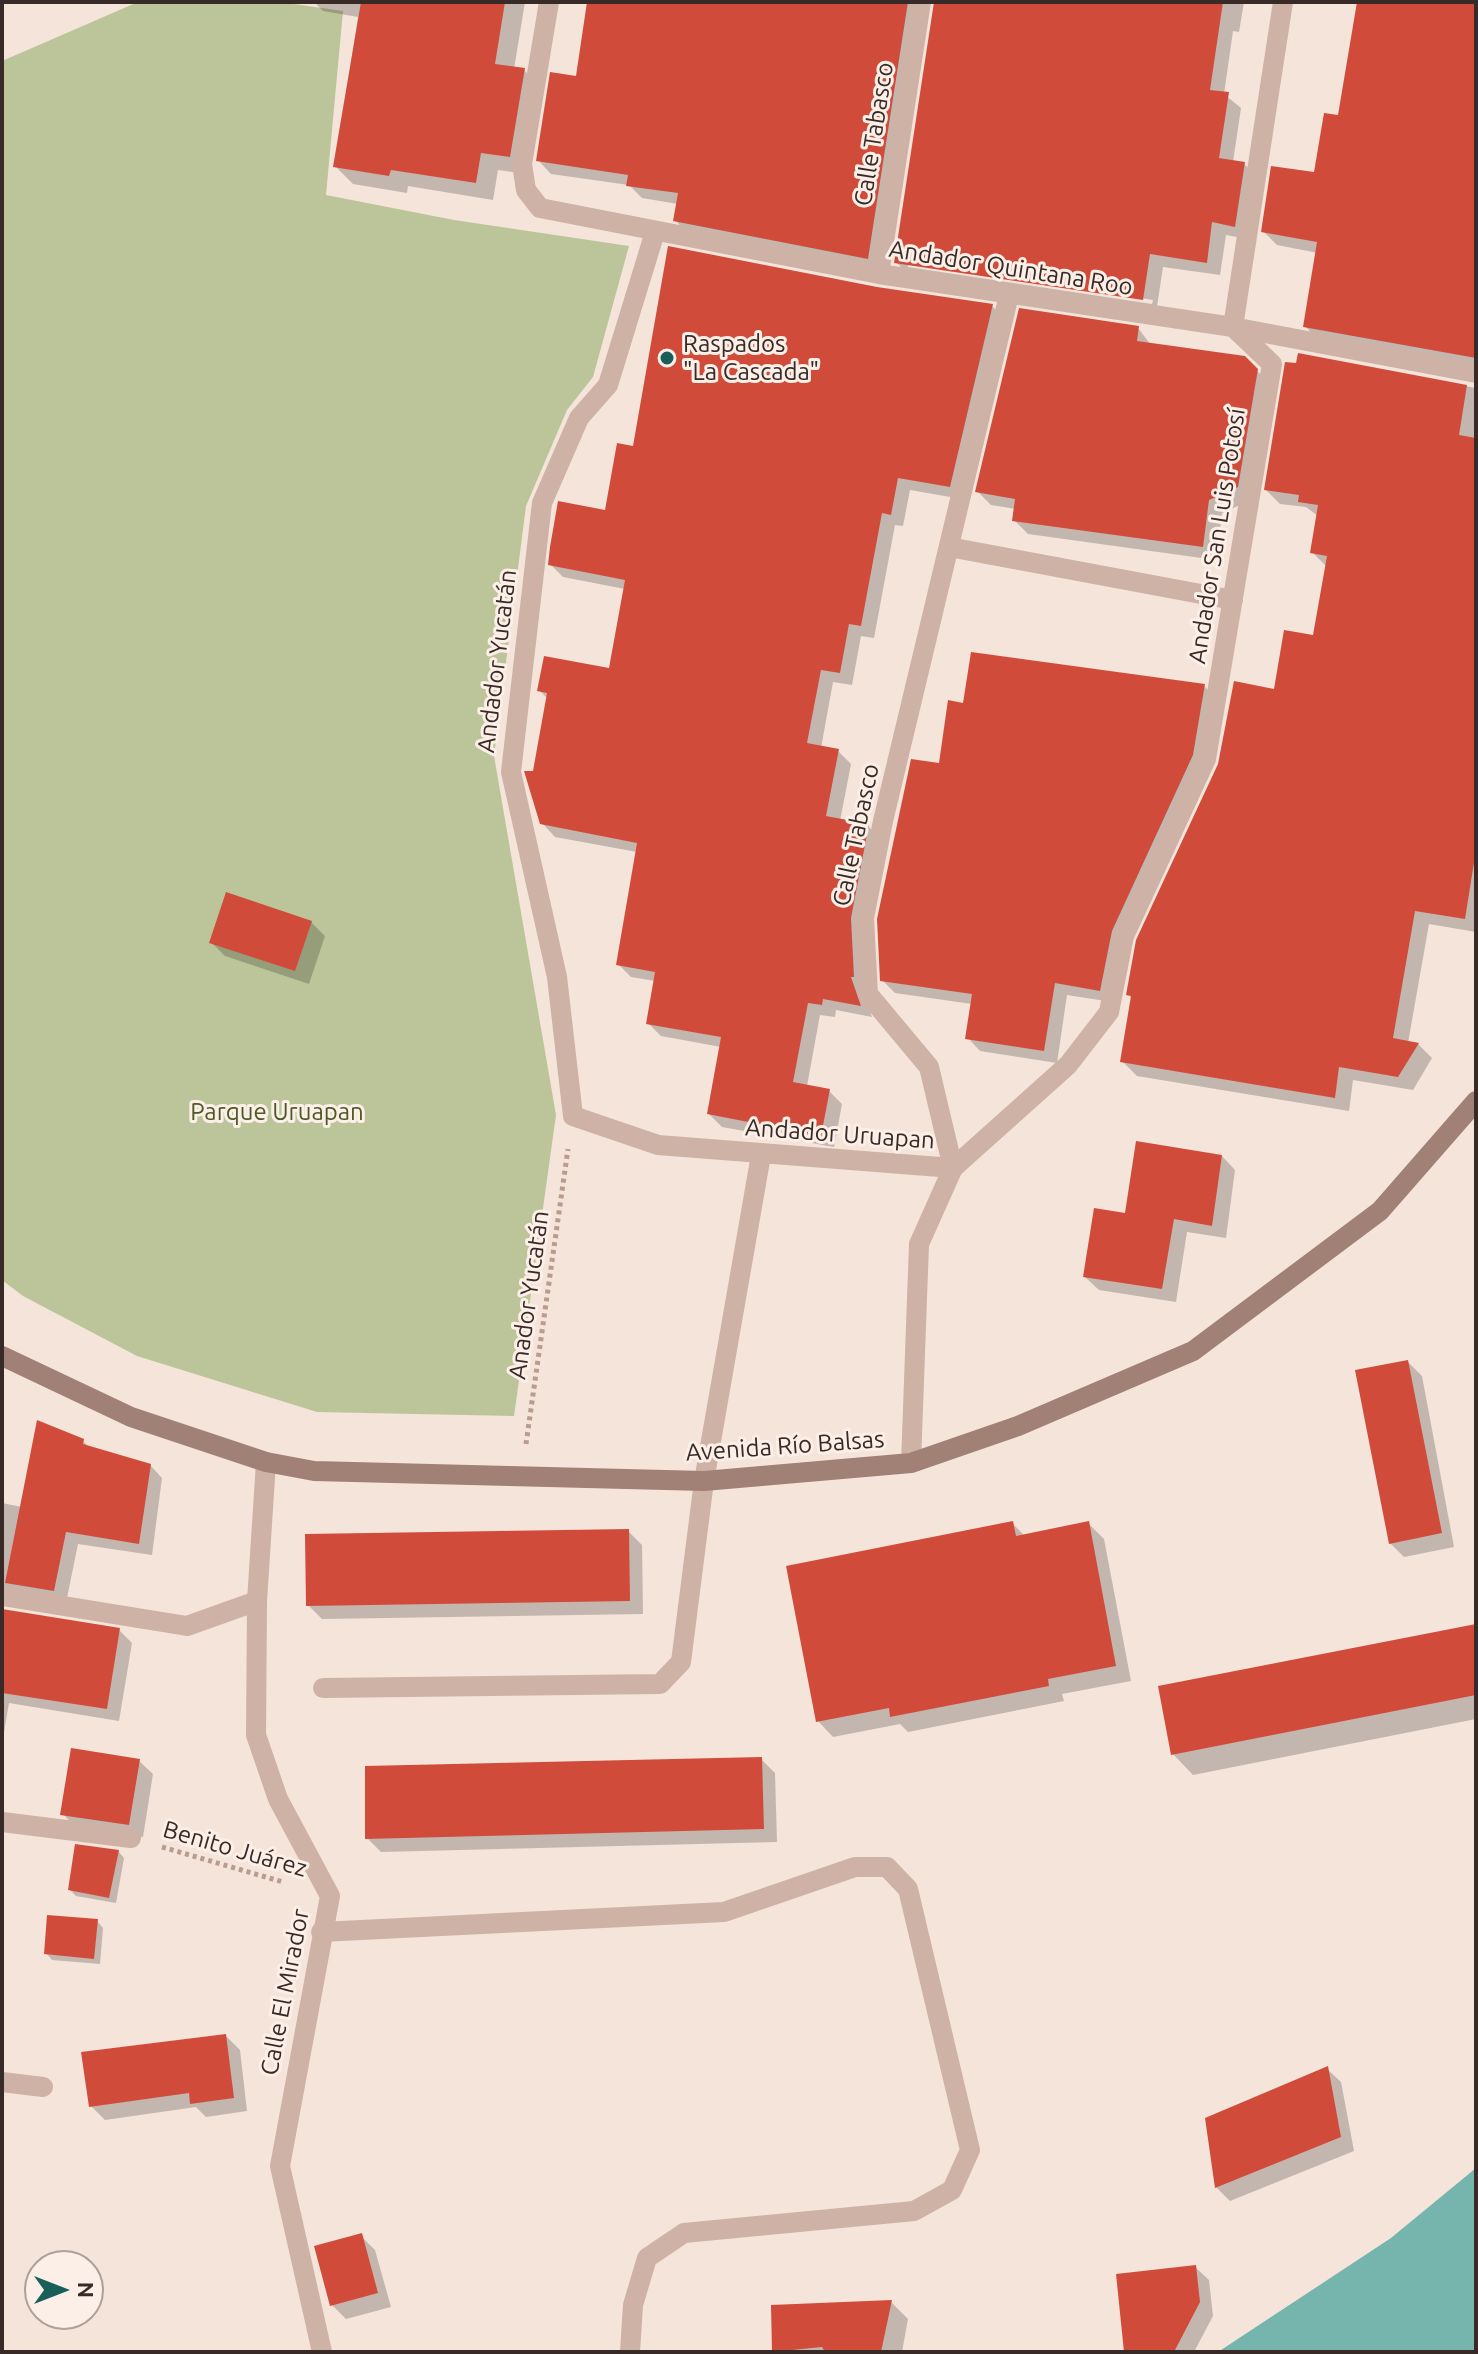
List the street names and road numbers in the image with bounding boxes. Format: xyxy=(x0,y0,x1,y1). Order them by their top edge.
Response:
street label: Calle Tabasco xyxy=(848,60,900,208)
street label: Andador Quintana Roo xyxy=(887,235,1135,301)
street label: Andador San Luis Potosí xyxy=(1183,406,1251,666)
street label: Andador Yucatán xyxy=(471,568,523,754)
street label: Calle Tabasco xyxy=(827,761,885,909)
street label: Andador Uruapan xyxy=(744,1113,936,1155)
street label: Anador Yucatán xyxy=(503,1209,555,1381)
street label: Avenida Río Balsas xyxy=(685,1425,885,1467)
street label: Benito Juárez xyxy=(160,1815,310,1883)
street label: Calle El Mirador xyxy=(255,1906,315,2078)

